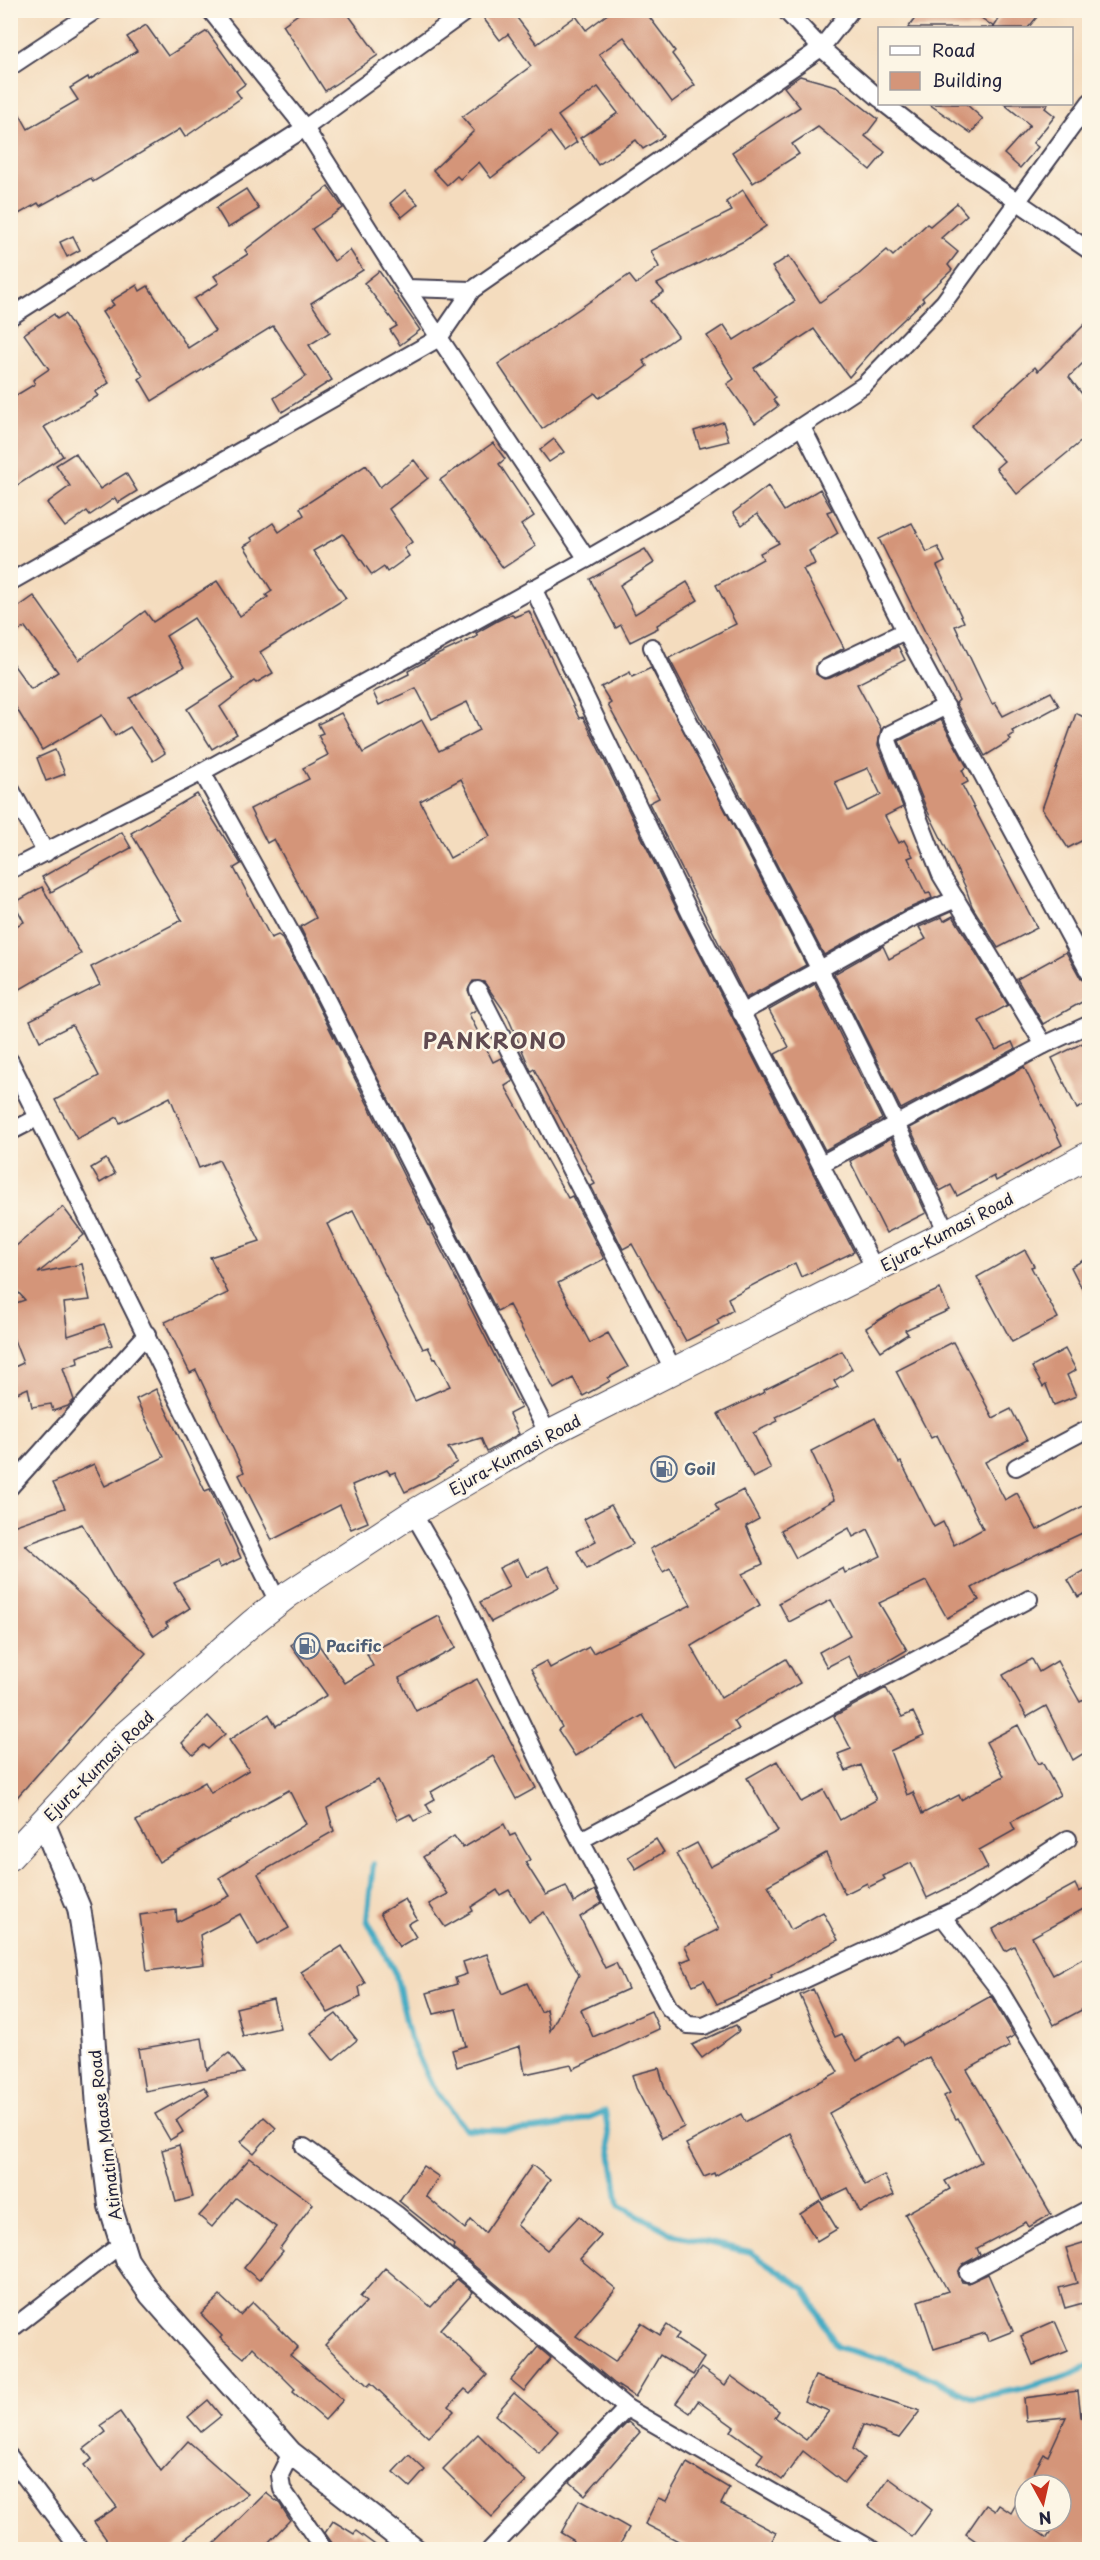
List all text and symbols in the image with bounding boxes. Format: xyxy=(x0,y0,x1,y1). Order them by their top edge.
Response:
legend xyxy=(878,27,1073,105)
text: Road xyxy=(932,36,976,63)
text: Building xyxy=(932,66,1002,93)
district label: PANKRONO xyxy=(423,1023,567,1056)
street label: Ejura-Kumasi Road xyxy=(876,1186,1017,1276)
street label: Ejura-Kumasi Road xyxy=(444,1408,585,1500)
fuel station icon: Goil xyxy=(649,1454,679,1484)
place label: Goil xyxy=(684,1456,716,1480)
fuel station icon: Pacific xyxy=(292,1631,322,1661)
place label: Pacific xyxy=(326,1633,382,1657)
street label: Ejura-Kumasi Road xyxy=(38,1705,159,1826)
street label: Atimatim Maase Road xyxy=(82,2048,126,2222)
north arrow xyxy=(1013,2473,1073,2533)
text: N xyxy=(1037,2506,1053,2532)

